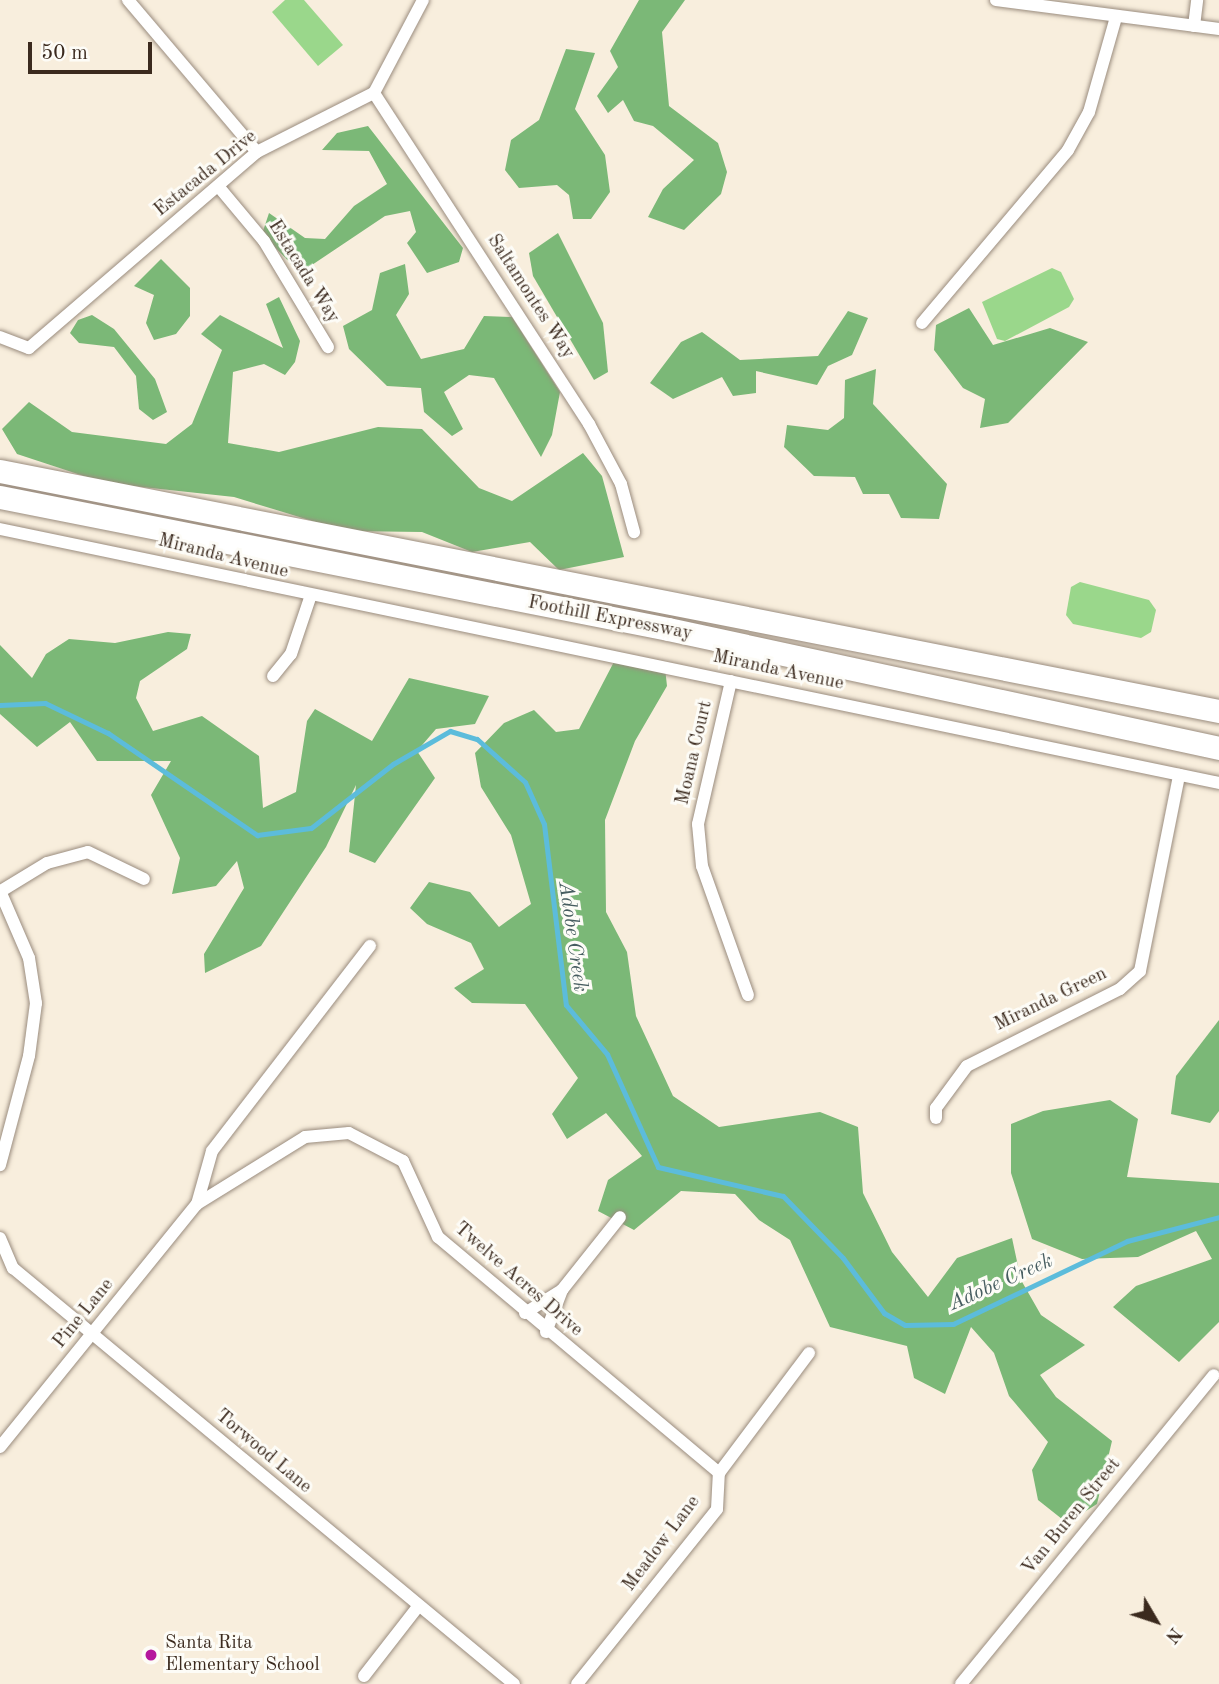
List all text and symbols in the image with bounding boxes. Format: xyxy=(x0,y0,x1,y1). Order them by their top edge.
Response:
scale bar xyxy=(32,28,156,72)
text: 50 m xyxy=(41,43,88,64)
street label: Estacada Drive xyxy=(150,126,262,222)
street label: Estacada Way xyxy=(262,216,344,328)
street label: Saltamontes Way xyxy=(481,230,579,364)
street label: Miranda Avenue xyxy=(155,530,291,584)
street label: Foothill Expressway xyxy=(526,592,694,646)
street label: Miranda Avenue xyxy=(710,646,846,696)
street label: Moana Court xyxy=(672,699,718,807)
water label: Adobe Creek xyxy=(552,880,592,994)
street label: Miranda Green xyxy=(991,963,1111,1037)
street label: Twelve Acres Drive xyxy=(449,1218,587,1342)
water label: Adobe Creek xyxy=(945,1249,1057,1317)
street label: Pine Lane xyxy=(49,1274,119,1354)
street label: Torwood Lane xyxy=(210,1405,316,1499)
street label: Van Buren Street xyxy=(1018,1454,1126,1580)
street label: Meadow Lane xyxy=(619,1492,705,1596)
north arrow xyxy=(1121,1586,1191,1656)
text: N xyxy=(1161,1623,1185,1646)
place label: Santa Rita Elementary School xyxy=(165,1633,320,1677)
marker: Santa Rita Elementary School xyxy=(143,1647,159,1663)

